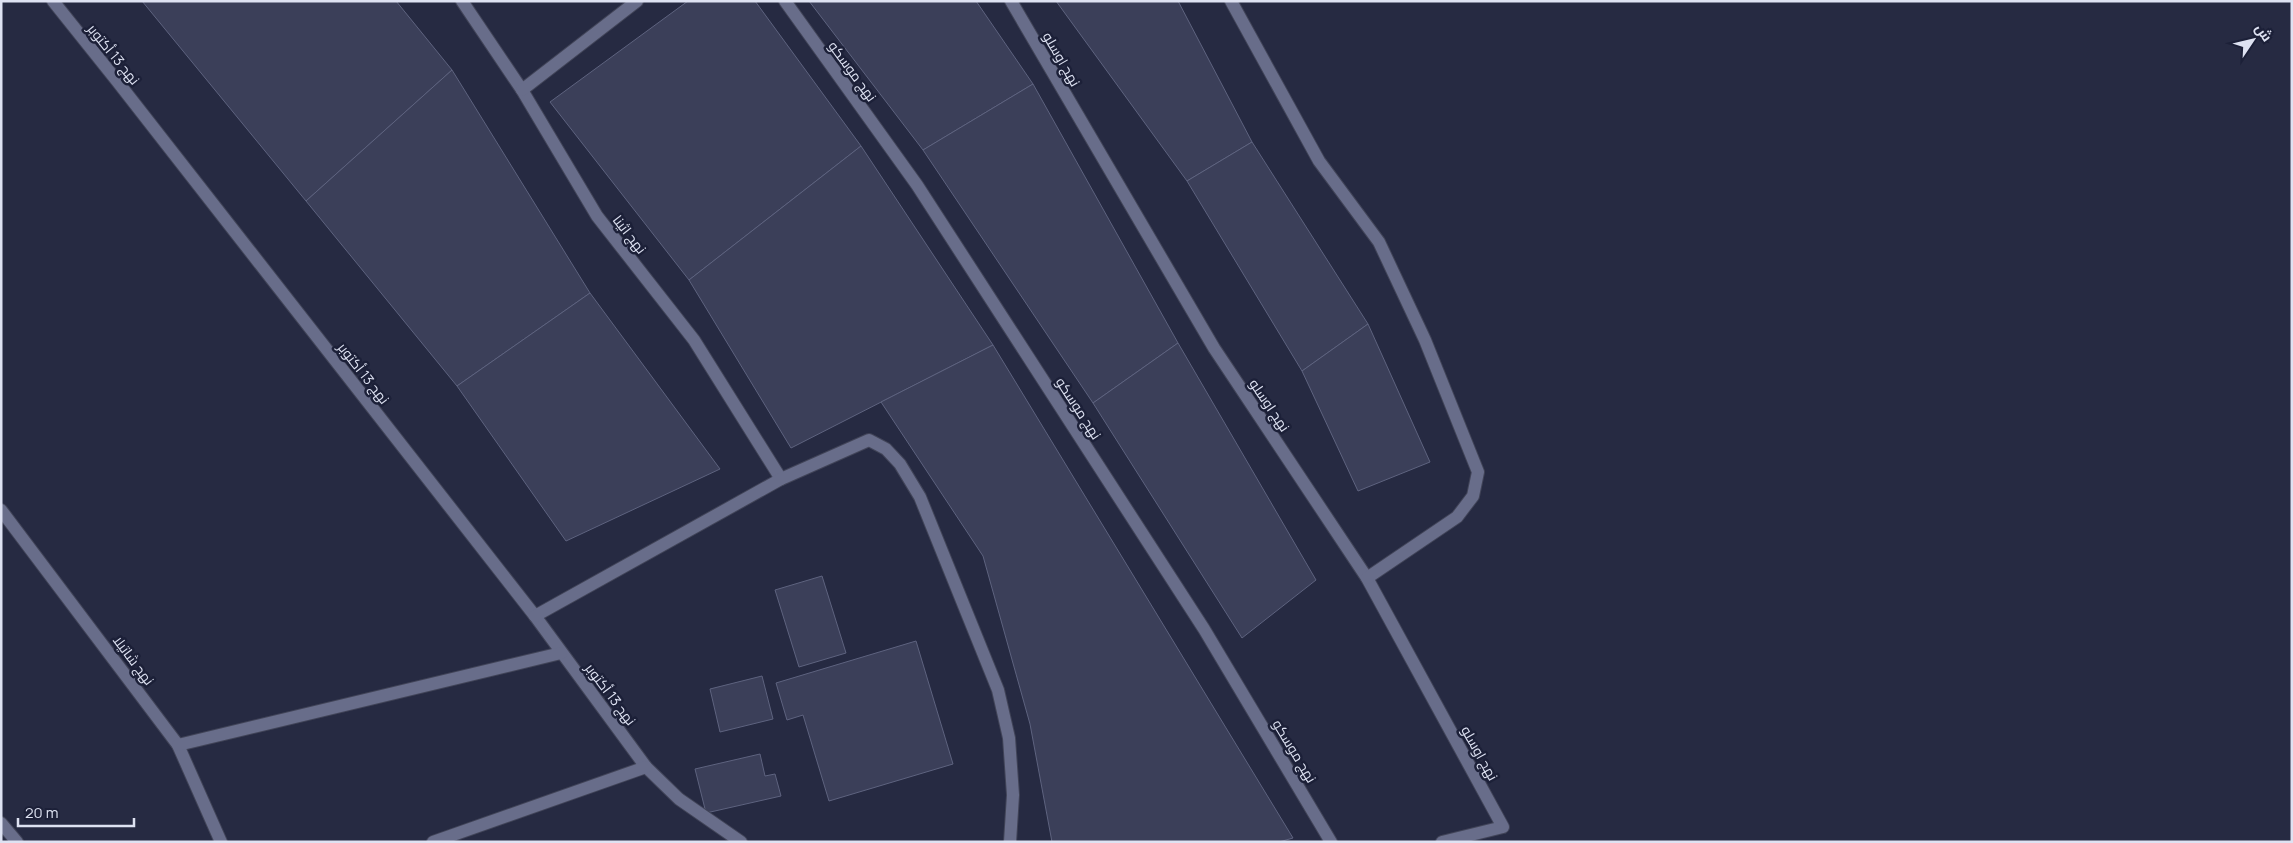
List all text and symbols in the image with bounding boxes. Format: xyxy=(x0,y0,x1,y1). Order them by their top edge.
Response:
north arrow xyxy=(2228,15,2278,65)
street label: نهج 13 أكتوبر xyxy=(83,19,144,88)
text: ش xyxy=(2251,19,2277,45)
street label: نهج اوسلو xyxy=(1039,28,1085,90)
street label: نهج موسكو xyxy=(825,37,881,105)
street label: نهج اثينا xyxy=(609,211,651,257)
street label: نهج 13 أكتوبر xyxy=(333,338,394,408)
street label: نهج موسكو xyxy=(1052,373,1106,443)
street label: نهج اوسلو xyxy=(1245,375,1295,435)
street label: نهج شاتيلا xyxy=(109,631,159,689)
street label: نهج 13 أكتوبر xyxy=(581,658,641,729)
street label: نهج موسكو xyxy=(1269,716,1321,786)
street label: نهج اوسلو xyxy=(1457,722,1503,784)
scale bar xyxy=(18,796,134,828)
text: 20 m xyxy=(25,802,58,823)

